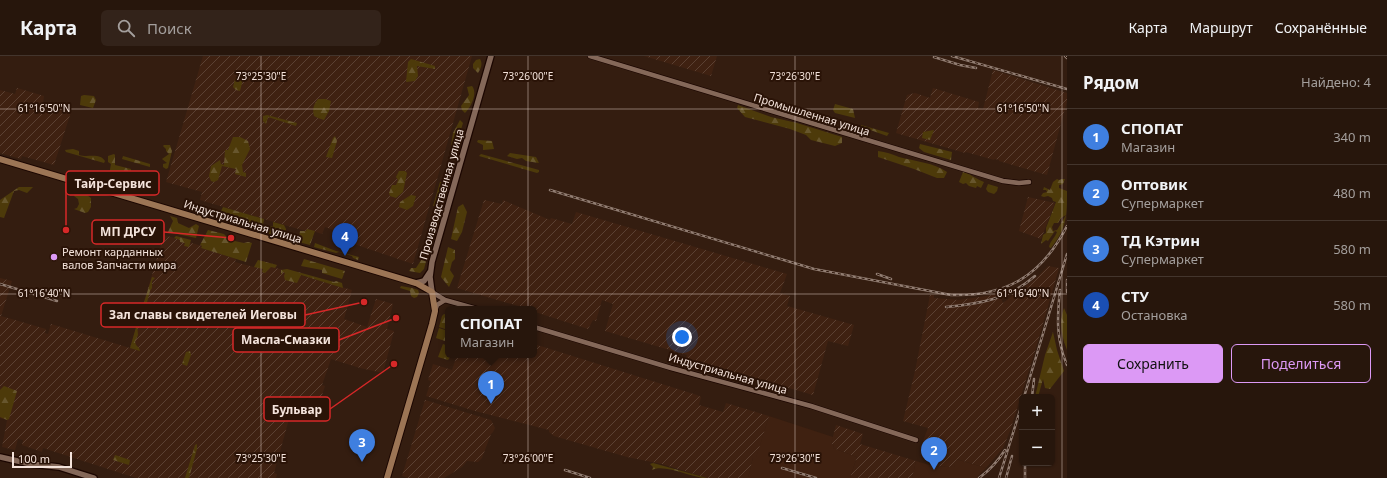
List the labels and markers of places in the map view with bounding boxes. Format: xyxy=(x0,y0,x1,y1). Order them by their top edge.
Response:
callout: Тайр-Сервис xyxy=(66,171,159,195)
callout: МП ДРСУ xyxy=(92,220,164,244)
pin: 4 xyxy=(332,223,358,256)
place label: Ремонт карданных валов Запчасти мира xyxy=(62,244,176,272)
marker: Ремонт карданных валов Запчасти мира xyxy=(49,252,59,262)
callout: Зал славы свидетелей Иеговы xyxy=(101,303,305,327)
callout: Масла-Смазки xyxy=(233,328,339,352)
pin: 1 xyxy=(478,371,504,404)
callout: Бульвар xyxy=(264,397,330,421)
pin: 3 xyxy=(349,429,375,462)
pin: 2 xyxy=(921,437,947,470)

